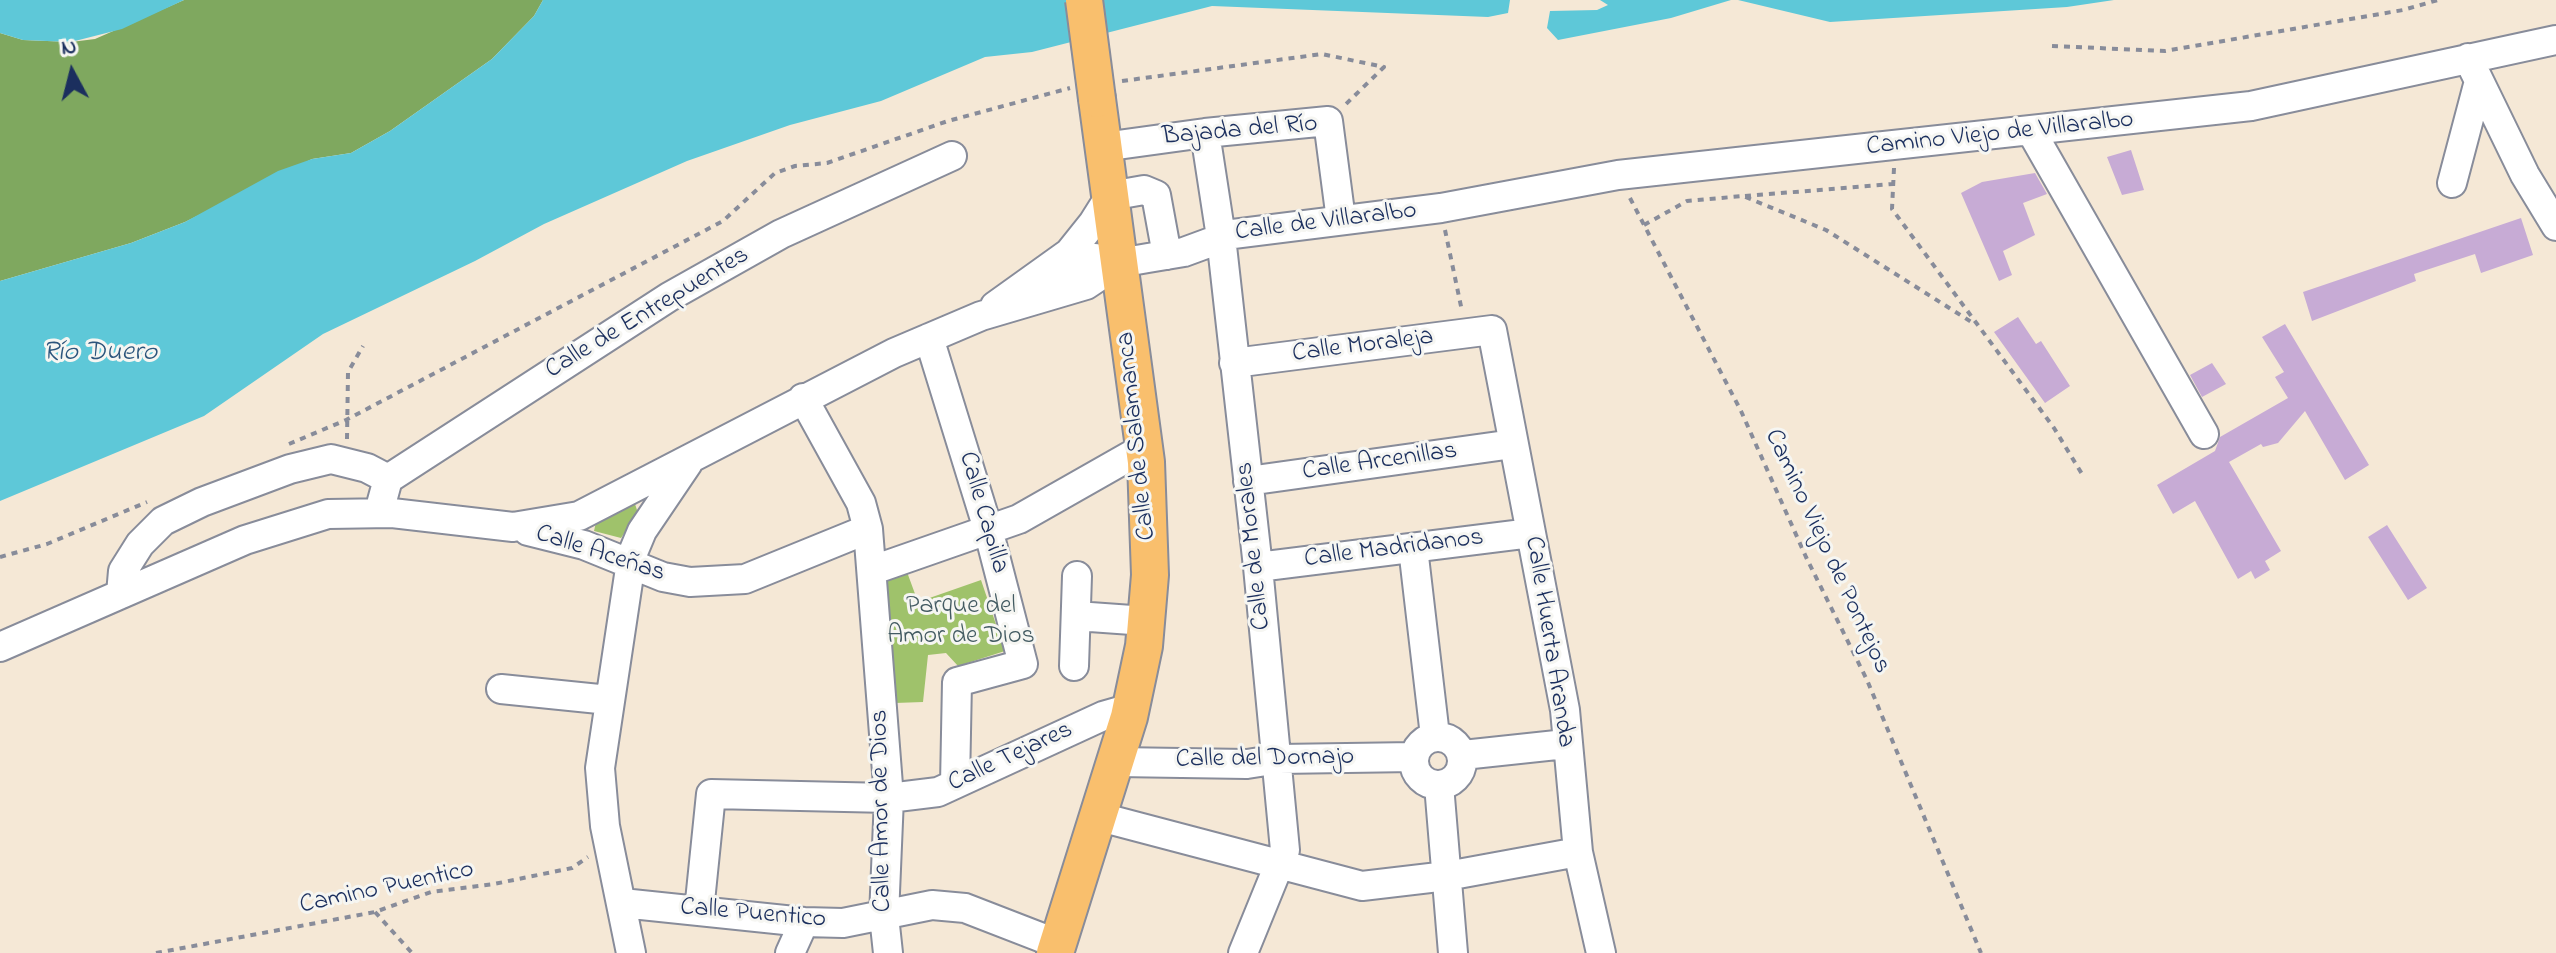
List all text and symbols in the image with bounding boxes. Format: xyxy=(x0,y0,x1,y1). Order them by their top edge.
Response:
text: N xyxy=(60,31,78,65)
north arrow xyxy=(32,32,112,112)
street label: Camino Viejo de Villaralbo xyxy=(1865,105,2135,165)
street label: Bajada del Río xyxy=(1161,110,1319,154)
street label: Calle de Villaralbo xyxy=(1233,196,1419,250)
street label: Calle de Entrepuentes xyxy=(541,241,755,387)
street label: Calle Moraleja xyxy=(1291,323,1435,371)
street label: Calle de Salamanca xyxy=(1112,330,1164,542)
water label: Río Duero xyxy=(43,337,157,371)
street label: Camino Viejo de Pontejos xyxy=(1756,425,1896,679)
street label: Calle Arcenillas xyxy=(1301,437,1459,489)
street label: Calle Capilla xyxy=(950,449,1014,577)
street label: Calle de Morales xyxy=(1231,461,1279,631)
street label: Calle Aceñas xyxy=(531,519,669,591)
street label: Calle Madridanos xyxy=(1302,524,1486,576)
street label: Calle Huerta Aranda xyxy=(1516,534,1580,750)
park label: Parque del Amor de Dios xyxy=(887,592,1035,654)
street label: Calle Amor de Dios xyxy=(866,709,900,913)
street label: Calle Tejares xyxy=(944,716,1078,800)
street label: Calle del Dornajo xyxy=(1175,743,1355,777)
street label: Camino Puentico xyxy=(297,855,477,923)
street label: Calle Puentico xyxy=(679,893,827,937)

